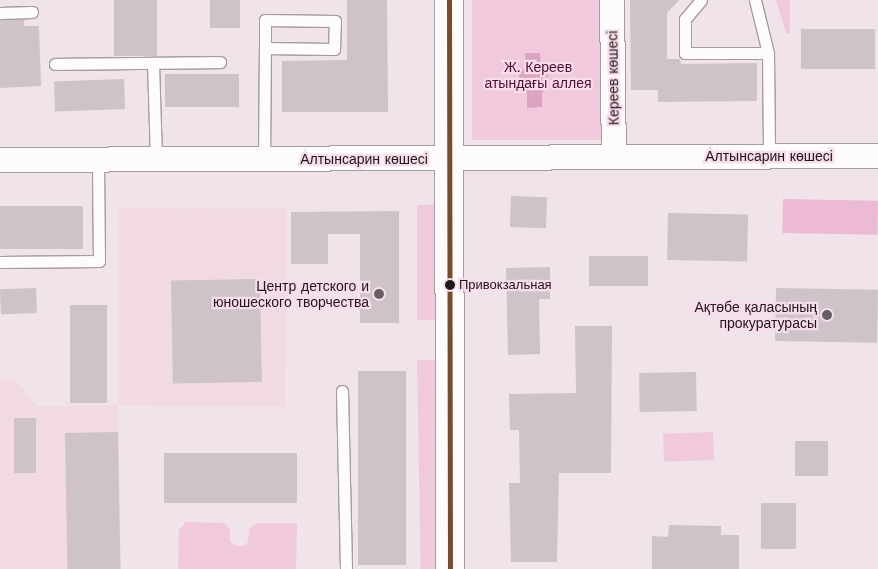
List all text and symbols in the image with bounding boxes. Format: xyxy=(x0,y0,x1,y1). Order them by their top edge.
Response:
street label: Кереев көшесі xyxy=(604,31,622,125)
park label: Ж. Кереев атындағы аллея xyxy=(484,59,592,92)
street label: Алтынсарин көшесі xyxy=(705,148,833,164)
street label: Алтынсарин көшесі xyxy=(300,151,428,167)
place label: Привокзальная xyxy=(459,277,552,293)
place label: Центр детского и юношеского творчества xyxy=(213,278,369,310)
marker: Привокзальная xyxy=(445,280,455,290)
marker: Центр детского и юношеского творчества xyxy=(373,288,385,300)
place label: Ақтөбе қаласының прокуратурасы xyxy=(694,299,817,332)
marker: Ақтөбе қаласының прокуратурасы xyxy=(821,309,833,321)

